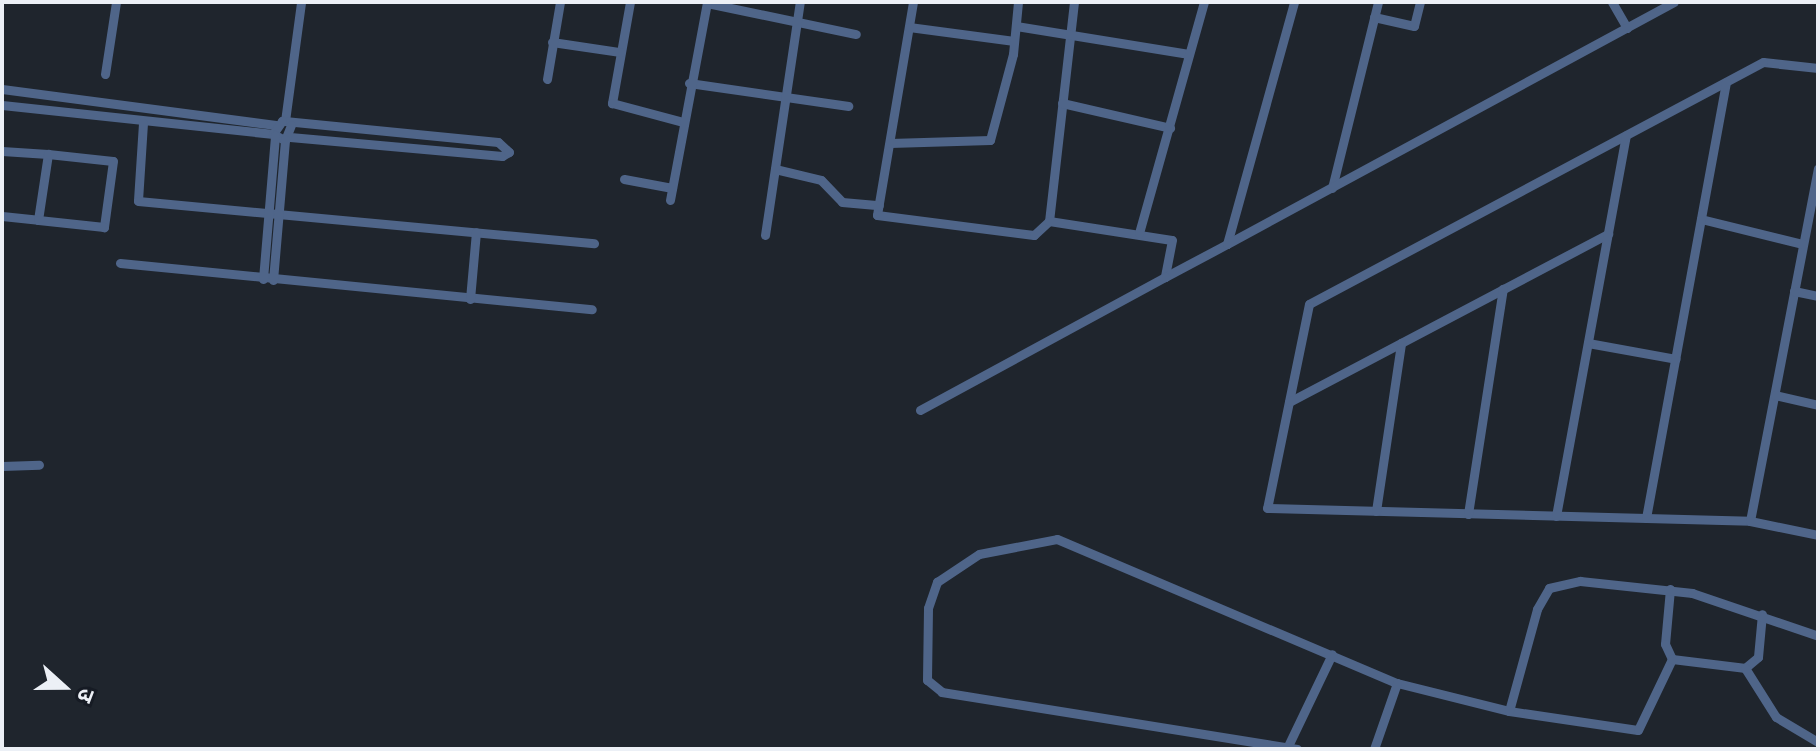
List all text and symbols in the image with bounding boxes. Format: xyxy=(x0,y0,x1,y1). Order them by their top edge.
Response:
north arrow xyxy=(24,647,104,727)
text: उ xyxy=(72,685,101,706)

